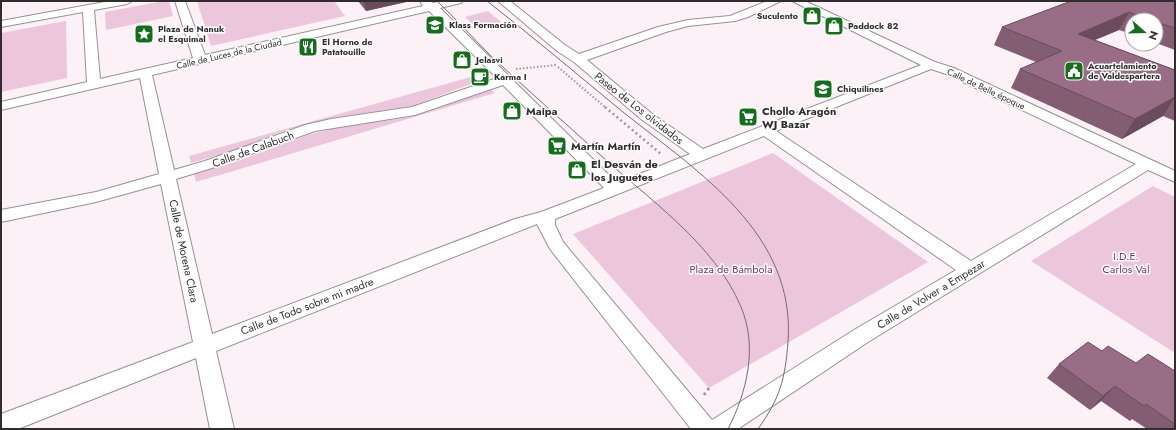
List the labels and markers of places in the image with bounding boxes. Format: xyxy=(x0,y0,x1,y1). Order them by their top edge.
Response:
shop icon: Suculento xyxy=(801,5,823,27)
place label: Suculento xyxy=(757,9,799,22)
school or university icon: Klass Formación xyxy=(424,14,446,36)
shop icon: Paddock 82 xyxy=(823,15,845,37)
place label: Klass Formación xyxy=(449,18,517,31)
place label: Paddock 82 xyxy=(848,19,899,32)
place label: Plaza de Nanuk el Esquimal xyxy=(158,22,225,45)
place icon: Plaza de Nanuk el Esquimal xyxy=(133,23,155,45)
place label: El Horno de Patatouille xyxy=(322,35,373,58)
restaurant icon: El Horno de Patatouille xyxy=(297,36,319,58)
shop icon: Jelasvi xyxy=(451,49,473,71)
place label: Jelasvi xyxy=(474,53,503,66)
place label: Acuartelamiento de Valdespartera xyxy=(1087,59,1160,82)
public building icon: Acuartelamiento de Valdespartera xyxy=(1063,60,1085,82)
cafe icon: Karma I xyxy=(469,66,491,88)
place label: Karma I xyxy=(494,70,527,83)
school or university icon: Chiquilines xyxy=(812,78,834,100)
place label: Chiquilines xyxy=(837,82,883,95)
shop icon: Maipa xyxy=(501,100,523,122)
place label: Maipa xyxy=(526,103,558,119)
place label: Chollo Aragón WJ Bazar xyxy=(762,103,836,132)
supermarket icon: Chollo Aragón WJ Bazar xyxy=(737,106,759,128)
supermarket icon: Martín Martín xyxy=(546,135,568,157)
place label: Martín Martín xyxy=(571,138,641,154)
place label: El Desván de los Juguetes xyxy=(591,156,658,185)
shop icon: El Desván de los Juguetes xyxy=(566,159,588,181)

